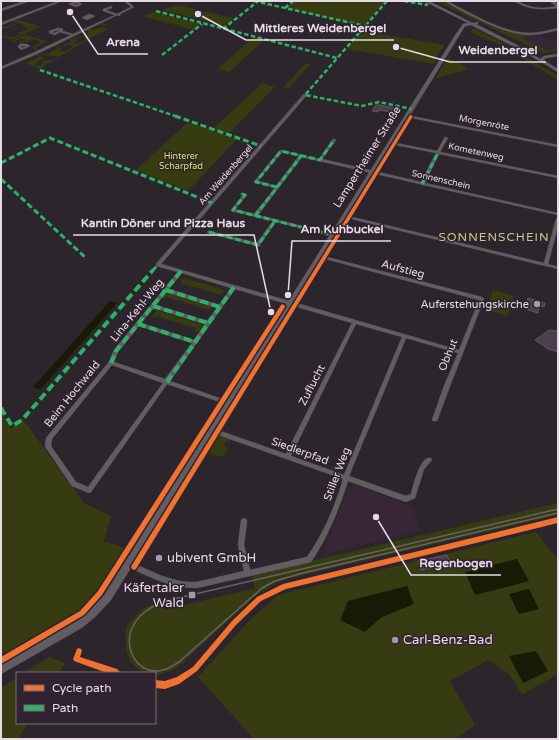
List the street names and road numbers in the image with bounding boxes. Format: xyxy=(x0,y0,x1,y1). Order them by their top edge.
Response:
street label: Lampertheimer Straße xyxy=(330,104,404,210)
street label: Morgenröte xyxy=(458,113,510,133)
street label: Kometenweg xyxy=(447,141,505,163)
street label: Am Weidenbergel xyxy=(197,142,255,208)
street label: Sonnenschein xyxy=(411,168,471,192)
street label: Aufstieg xyxy=(380,257,426,281)
street label: Lina-Kehl-Weg xyxy=(108,276,166,344)
street label: Obhut xyxy=(436,337,460,373)
street label: Beim Hochwald xyxy=(41,358,103,430)
street label: Zuflucht xyxy=(296,362,328,408)
street label: Siedlerpfad xyxy=(270,435,330,467)
street label: Stiller Weg xyxy=(321,445,353,502)

